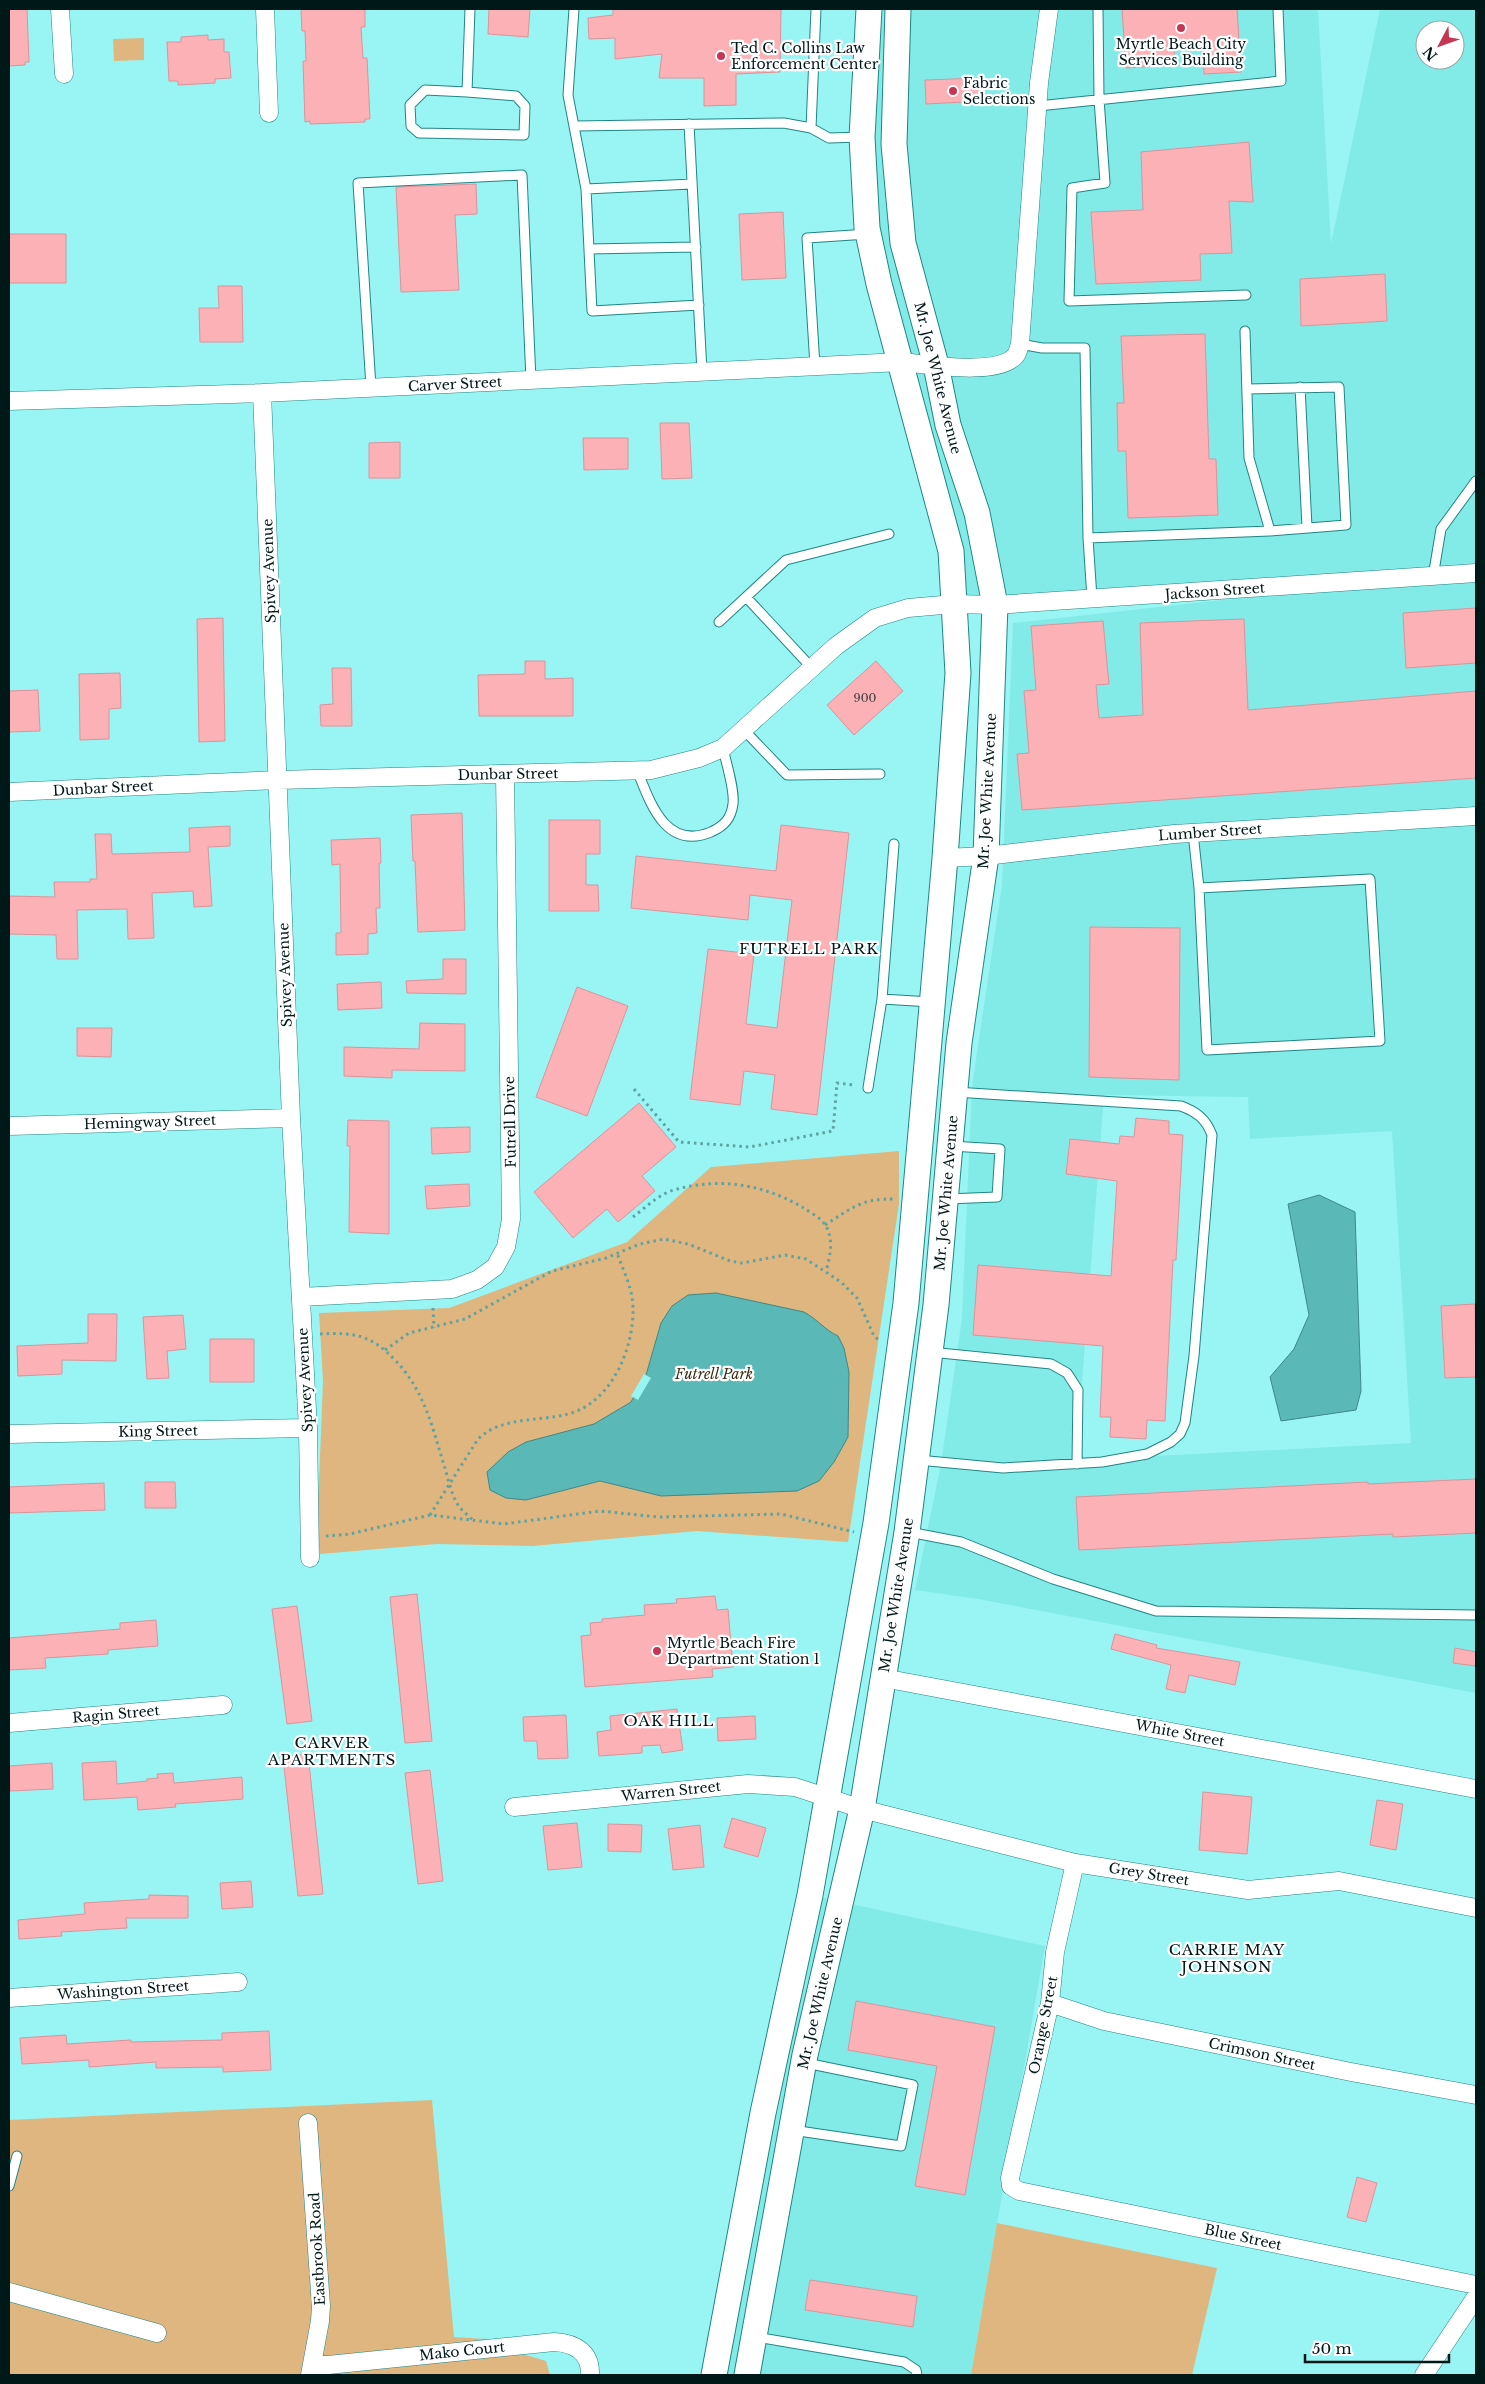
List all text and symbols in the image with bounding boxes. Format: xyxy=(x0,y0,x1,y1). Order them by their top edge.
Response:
north arrow xyxy=(1415,20,1465,70)
marker: Myrtle Beach City Services Building xyxy=(1175,22,1187,34)
place label: Myrtle Beach City Services Building xyxy=(1116,35,1246,69)
place label: Ted C. Collins Law Enforcement Center xyxy=(731,39,879,73)
text: N xyxy=(1419,43,1441,64)
marker: Ted C. Collins Law Enforcement Center xyxy=(715,50,727,62)
place label: Fabric Selections xyxy=(963,74,1035,108)
marker: Fabric Selections xyxy=(947,85,959,97)
street label: Mr. Joe White Avenue xyxy=(910,300,966,456)
street label: Carver Street xyxy=(407,373,503,395)
street label: Spivey Avenue xyxy=(258,518,280,624)
street label: Jackson Street xyxy=(1162,578,1266,604)
house number: 900 xyxy=(854,691,877,705)
street label: Mr. Joe White Avenue xyxy=(974,713,1000,869)
street label: Dunbar Street xyxy=(457,764,559,784)
street label: Dunbar Street xyxy=(52,776,154,800)
street label: Lumber Street xyxy=(1157,819,1263,845)
street label: Spivey Avenue xyxy=(274,922,296,1028)
district label: FUTRELL PARK xyxy=(739,939,879,958)
street label: Futrell Drive xyxy=(500,1076,520,1168)
street label: Hemingway Street xyxy=(84,1111,217,1133)
street label: Mr. Joe White Avenue xyxy=(930,1114,962,1272)
street label: Spivey Avenue xyxy=(293,1327,317,1433)
park label: Futrell Park xyxy=(674,1365,753,1383)
street label: King Street xyxy=(118,1421,199,1441)
street label: Mr. Joe White Avenue xyxy=(875,1516,917,1674)
place label: Myrtle Beach Fire Department Station 1 xyxy=(667,1634,820,1668)
marker: Myrtle Beach Fire Department Station 1 xyxy=(651,1645,663,1657)
street label: Ragin Street xyxy=(72,1701,161,1727)
district label: OAK HILL xyxy=(624,1711,714,1730)
street label: White Street xyxy=(1133,1715,1227,1751)
district label: CARVER APARTMENTS xyxy=(267,1733,396,1769)
street label: Warren Street xyxy=(619,1777,722,1805)
street label: Grey Street xyxy=(1107,1859,1191,1889)
street label: Mr. Joe White Avenue xyxy=(794,1915,846,2071)
district label: CARRIE MAY JOHNSON xyxy=(1169,1940,1285,1976)
street label: Orange Street xyxy=(1025,1974,1061,2076)
street label: Washington Street xyxy=(56,1976,190,2004)
street label: Crimson Street xyxy=(1207,2034,1318,2074)
street label: Eastbrook Road xyxy=(305,2191,329,2306)
street label: Blue Street xyxy=(1203,2220,1284,2254)
scale bar xyxy=(1305,2332,1449,2364)
street label: Mako Court xyxy=(418,2337,506,2364)
text: 50 m xyxy=(1312,2339,1352,2358)

